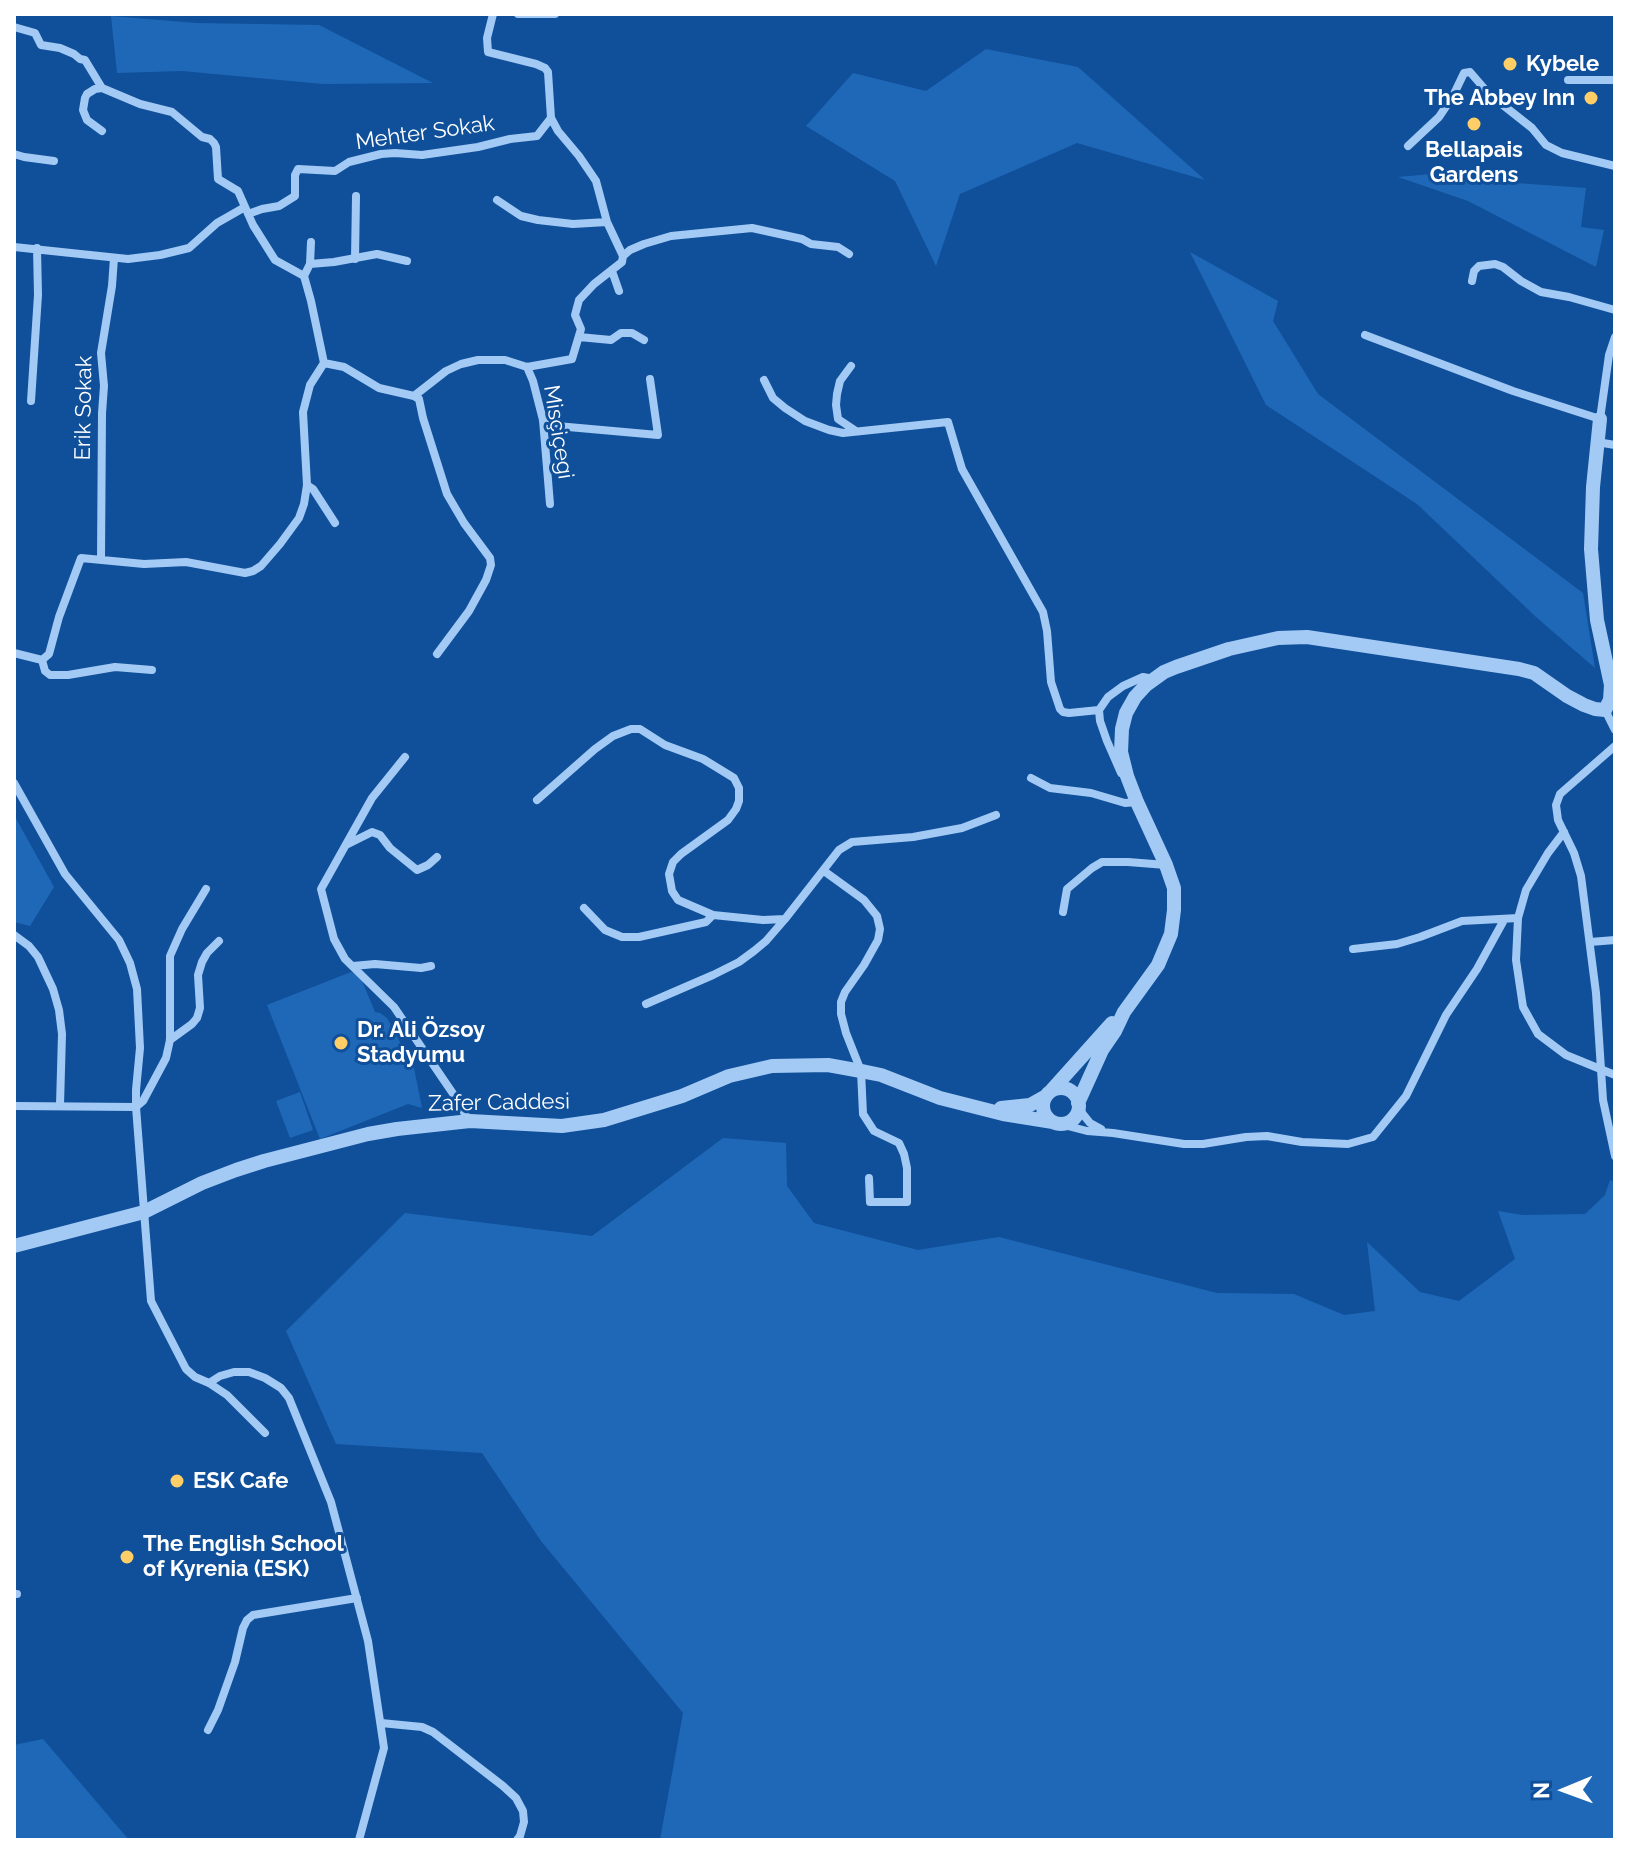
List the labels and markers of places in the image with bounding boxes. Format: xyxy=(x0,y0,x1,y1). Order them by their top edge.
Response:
place label: Kybele xyxy=(1526,51,1599,77)
marker: Kybele xyxy=(1501,55,1519,73)
place label: The Abbey Inn xyxy=(1424,85,1575,111)
marker: The Abbey Inn xyxy=(1582,89,1600,107)
marker: Bellapais Gardens xyxy=(1465,115,1483,133)
place label: Bellapais Gardens xyxy=(1425,137,1523,188)
place label: Dr. Ali Özsoy Stadyumu xyxy=(357,1017,485,1068)
marker: Dr. Ali Özsoy Stadyumu xyxy=(332,1034,350,1052)
place label: ESK Cafe xyxy=(193,1468,289,1494)
marker: ESK Cafe xyxy=(168,1472,186,1490)
place label: The English School of Kyrenia (ESK) xyxy=(143,1531,344,1582)
marker: The English School of Kyrenia (ESK) xyxy=(118,1548,136,1566)

